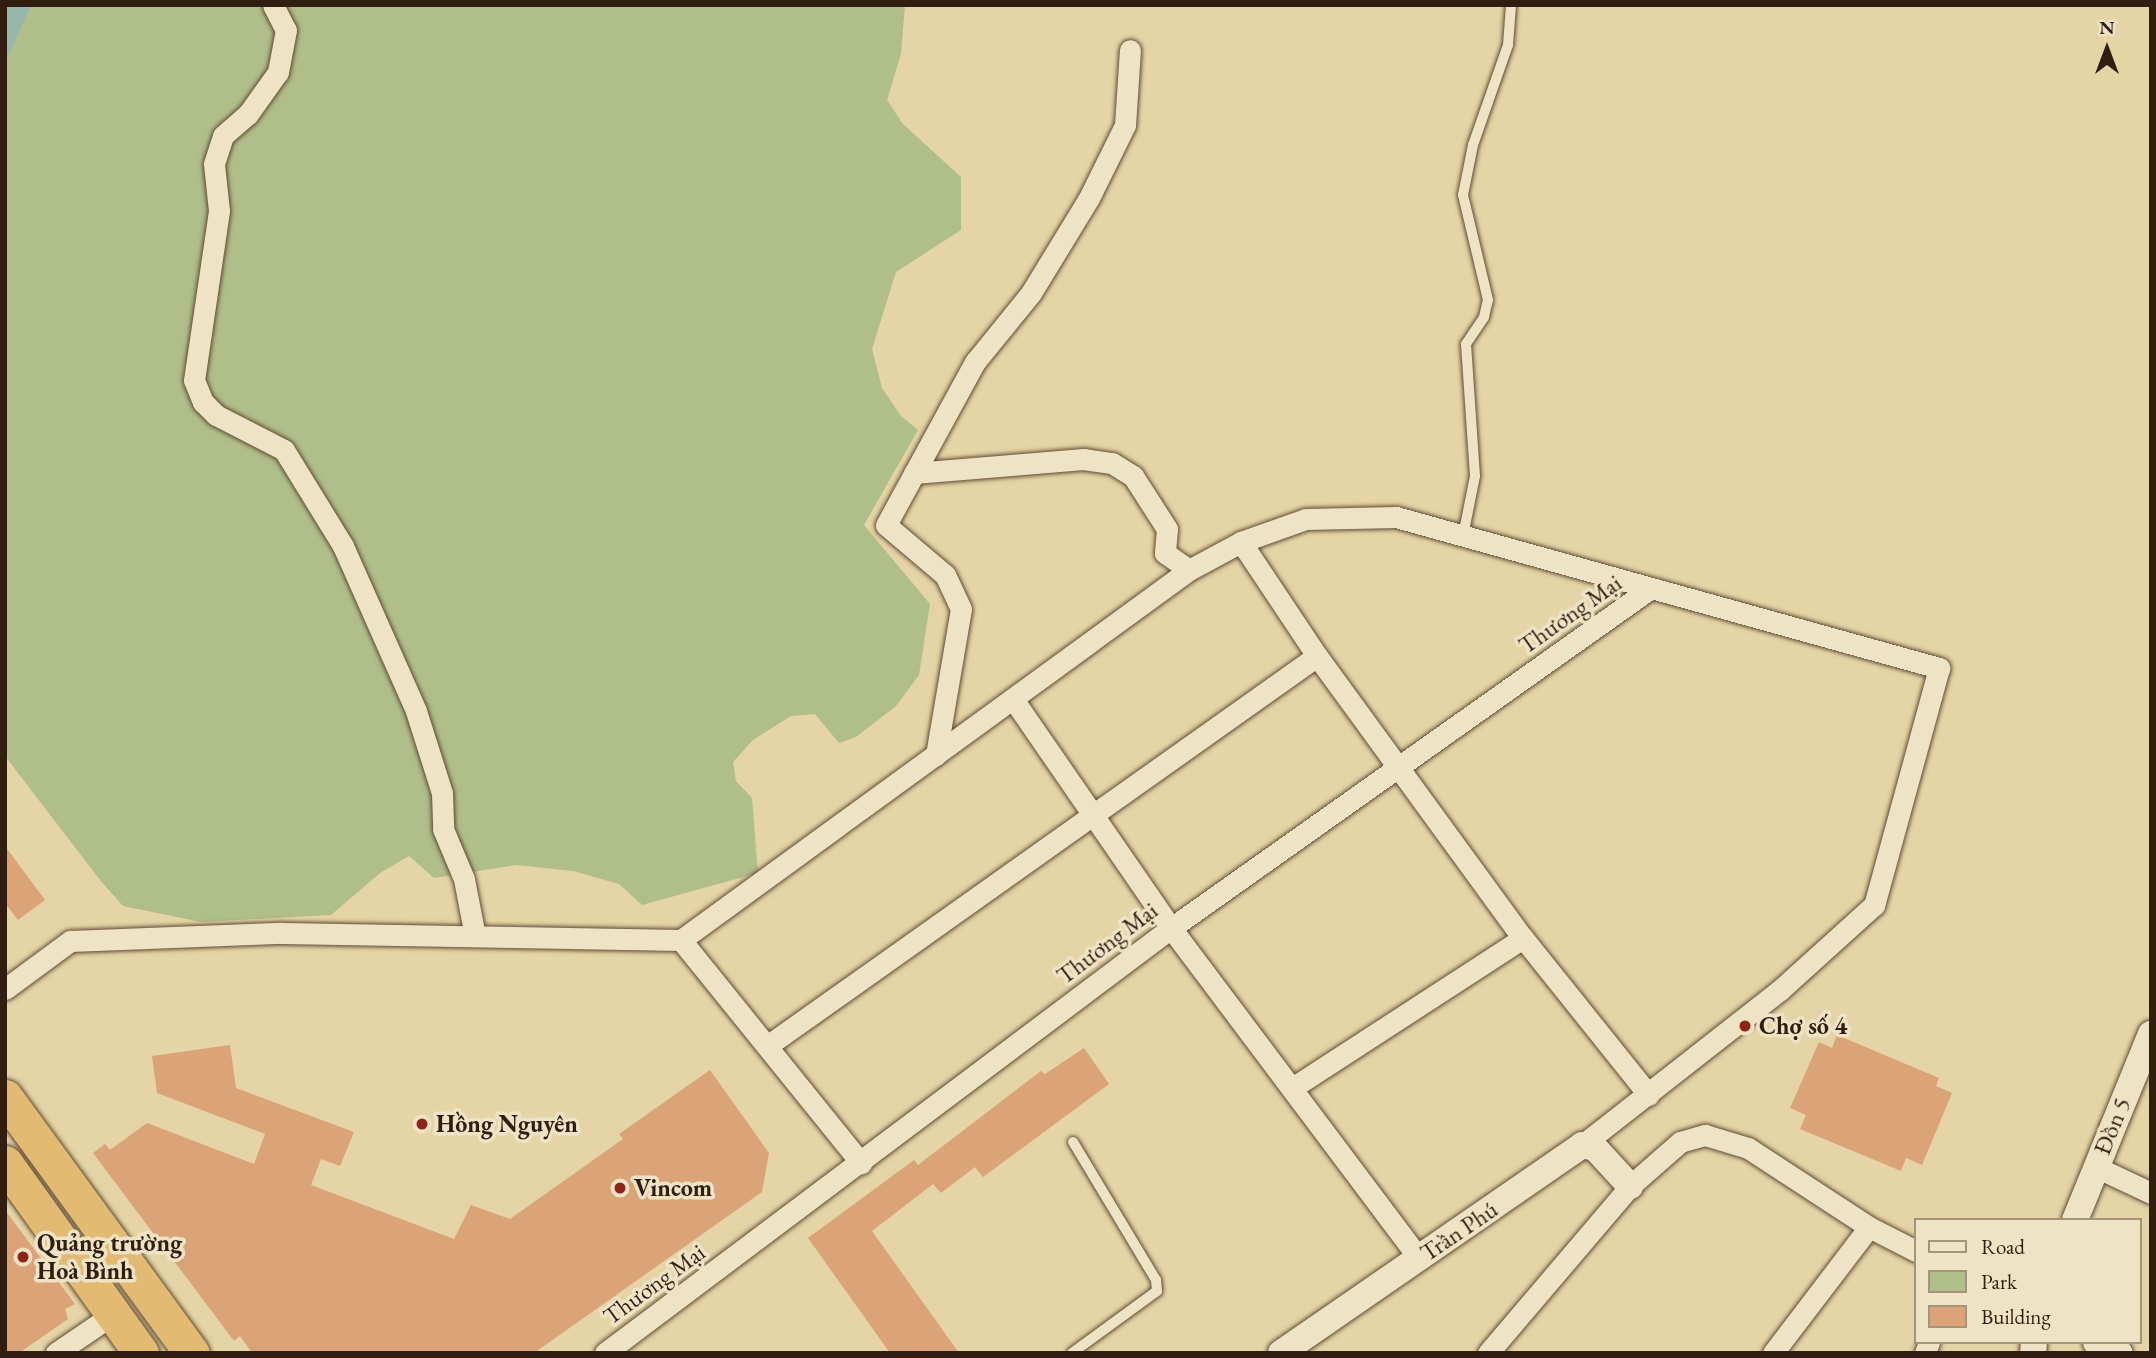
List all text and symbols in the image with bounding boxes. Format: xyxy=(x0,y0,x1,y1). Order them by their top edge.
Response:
north arrow xyxy=(2072,14,2142,84)
text: N xyxy=(2099,15,2115,40)
street label: Thương Mại xyxy=(1513,568,1627,660)
street label: Thương Mại xyxy=(1051,896,1163,990)
place label: Chợ số 4 xyxy=(1759,1012,1847,1040)
marker: Chợ số 4 xyxy=(1737,1018,1753,1034)
street label: Đồn 5 xyxy=(2088,1093,2136,1159)
place label: Hồng Nguyên xyxy=(436,1110,578,1138)
marker: Hồng Nguyên xyxy=(414,1116,430,1132)
place label: Vincom xyxy=(634,1174,712,1202)
marker: Vincom xyxy=(612,1180,628,1196)
street label: Trần Phú xyxy=(1415,1195,1503,1267)
legend xyxy=(1914,1218,2142,1344)
place label: Quảng trường Hoà Bình xyxy=(37,1229,182,1285)
text: Road xyxy=(1981,1233,2025,1260)
street label: Thương Mại xyxy=(598,1238,710,1330)
marker: Quảng trường Hoà Bình xyxy=(15,1249,31,1265)
text: Park xyxy=(1981,1268,2017,1295)
text: Building xyxy=(1981,1303,2051,1330)

